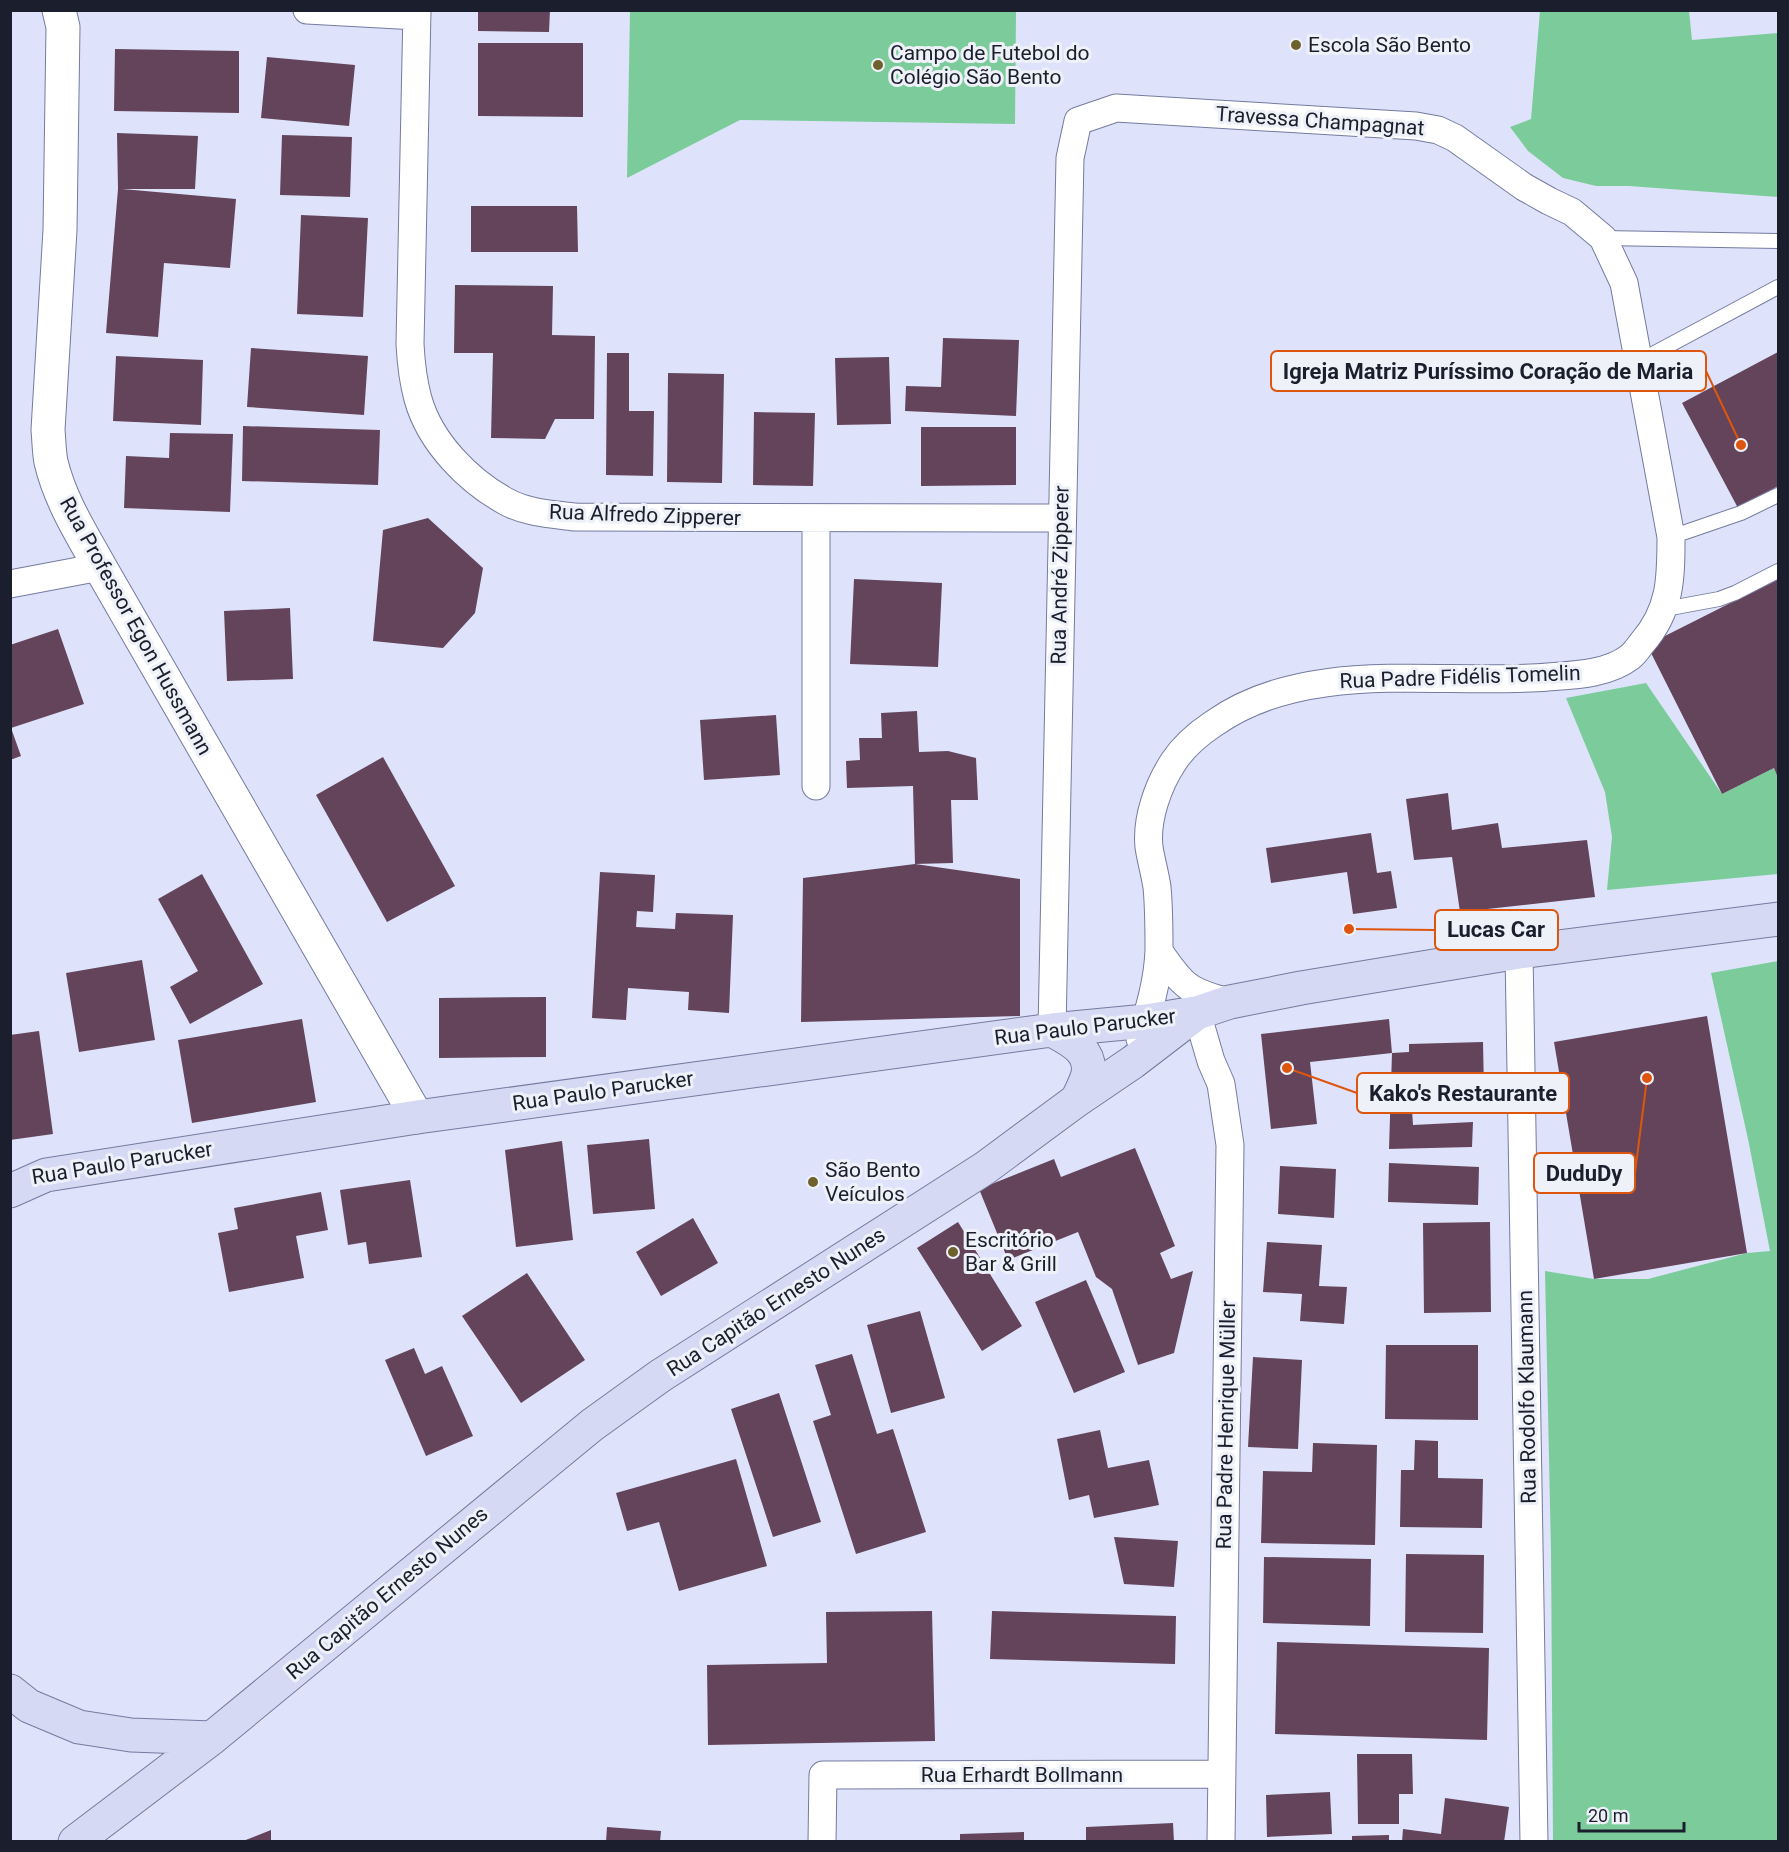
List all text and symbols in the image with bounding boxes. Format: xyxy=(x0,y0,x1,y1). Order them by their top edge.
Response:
place label: Escola São Bento xyxy=(1308,33,1471,57)
marker: Escola São Bento xyxy=(1289,38,1303,52)
place label: Campo de Futebol do Colégio São Bento xyxy=(890,41,1090,89)
marker: Campo de Futebol do Colégio São Bento xyxy=(871,58,885,72)
street label: Travessa Champagnat xyxy=(1215,102,1425,140)
callout: Igreja Matriz Puríssimo Coração de Maria xyxy=(1271,351,1706,391)
text: Igreja Matriz Puríssimo Coração de Maria xyxy=(1283,359,1693,384)
street label: Rua André Zipperer xyxy=(1046,485,1074,665)
street label: Rua Professor Egon Hussmann xyxy=(55,493,217,759)
street label: Rua Alfredo Zipperer xyxy=(549,500,741,530)
street label: Rua Padre Fidélis Tomelin xyxy=(1339,661,1581,693)
callout: Lucas Car xyxy=(1435,910,1558,950)
text: Lucas Car xyxy=(1447,917,1545,942)
street label: Rua Paulo Parucker xyxy=(993,1004,1177,1050)
street label: Rua Paulo Parucker xyxy=(511,1066,695,1116)
callout: Kako's Restaurante xyxy=(1357,1073,1569,1113)
text: Kako's Restaurante xyxy=(1369,1081,1557,1106)
street label: Rua Paulo Parucker xyxy=(30,1137,214,1189)
callout: DuduDy xyxy=(1534,1153,1635,1193)
place label: São Bento Veículos xyxy=(825,1158,921,1206)
text: DuduDy xyxy=(1546,1161,1623,1186)
marker: São Bento Veículos xyxy=(806,1175,820,1189)
street label: Rua Capitão Ernesto Nunes xyxy=(662,1222,890,1382)
place label: Escritório Bar & Grill xyxy=(965,1228,1057,1276)
marker: Escritório Bar & Grill xyxy=(946,1245,960,1259)
street label: Rua Rodolfo Klaumann xyxy=(1513,1290,1541,1504)
street label: Rua Padre Henrique Müller xyxy=(1212,1300,1240,1550)
street label: Rua Capitão Ernesto Nunes xyxy=(282,1502,492,1684)
street label: Rua Erhardt Bollmann xyxy=(921,1763,1123,1787)
scale bar xyxy=(1579,1795,1684,1833)
text: 20 m xyxy=(1588,1805,1628,1826)

